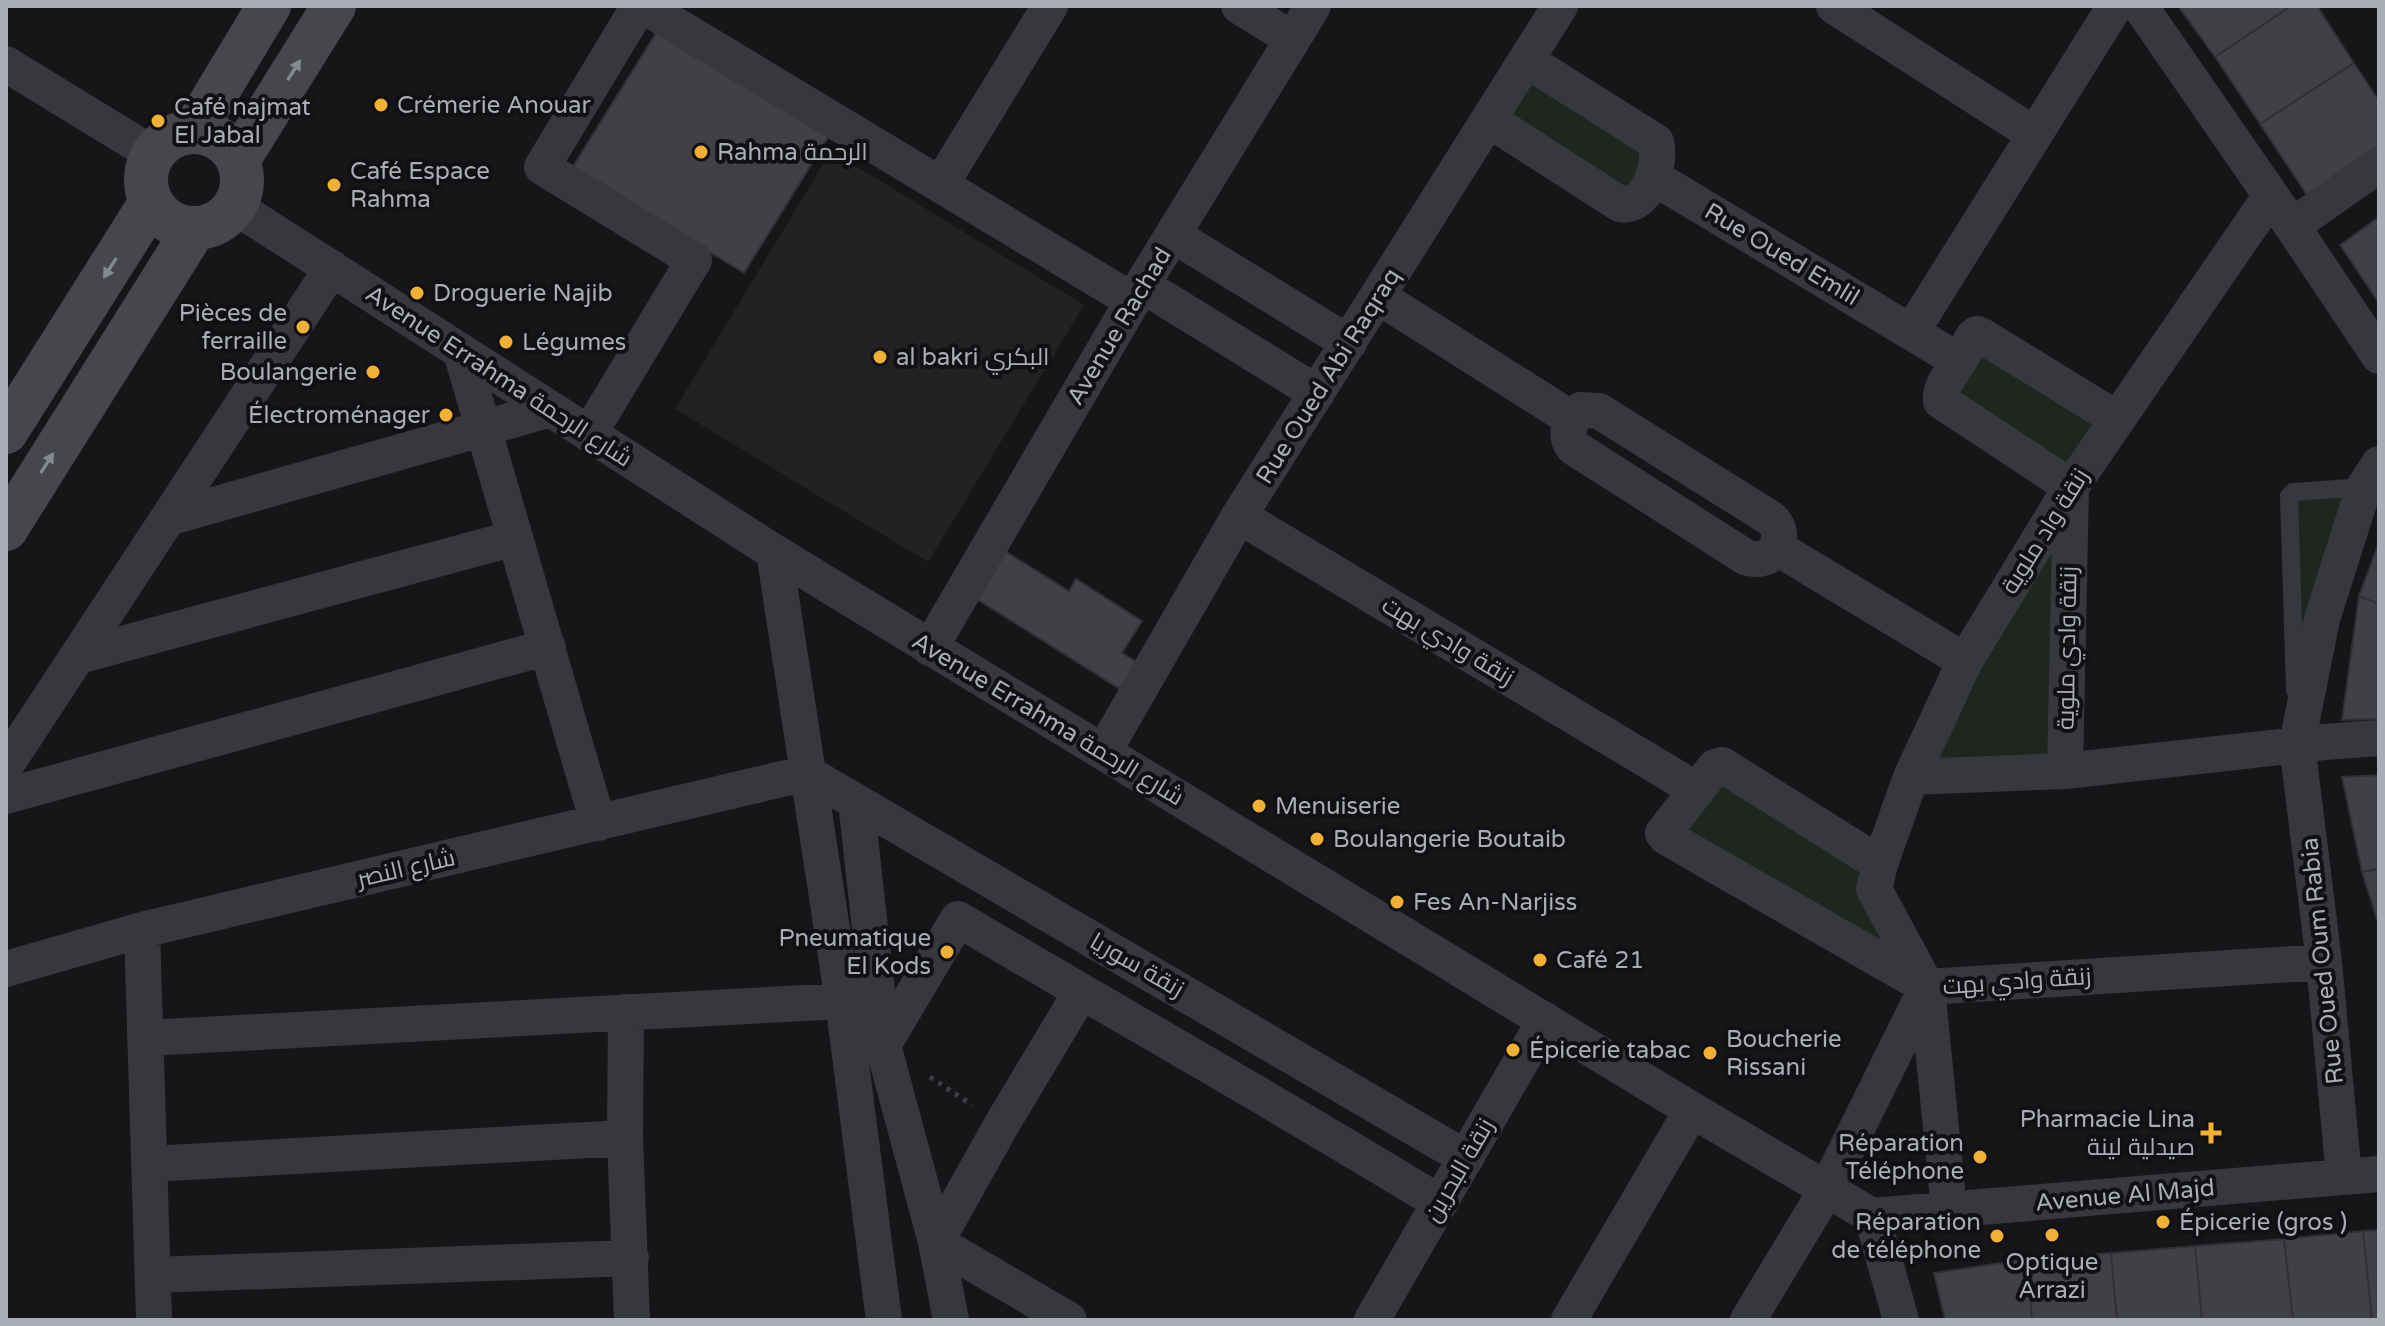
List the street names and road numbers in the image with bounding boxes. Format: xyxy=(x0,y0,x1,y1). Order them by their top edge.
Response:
street label: Rue Oued Emlil xyxy=(1699,197,1864,312)
street label: Avenue Rachad xyxy=(1061,242,1178,410)
street label: Rue Oued Abi Raqraq xyxy=(1250,263,1407,490)
street label: Avenue Errahma شارع الرحمة xyxy=(359,279,637,474)
street label: زنقة واد ملوية xyxy=(1995,463,2095,599)
street label: زنقة وادي ملوية xyxy=(2052,566,2086,730)
street label: زنقة وادي بهت xyxy=(1375,591,1519,695)
street label: Avenue Errahma شارع الرحمة xyxy=(906,627,1189,813)
street label: Rue Oued Oum Rabia xyxy=(2295,836,2350,1086)
street label: شارع النصر xyxy=(352,843,458,895)
street label: زنقة سوريا xyxy=(1085,927,1189,1004)
street label: زنقة وادي بهت xyxy=(1942,962,2093,1004)
street label: زنقة البحرين xyxy=(1418,1113,1501,1227)
street label: Avenue Al Majd xyxy=(2034,1173,2216,1218)

